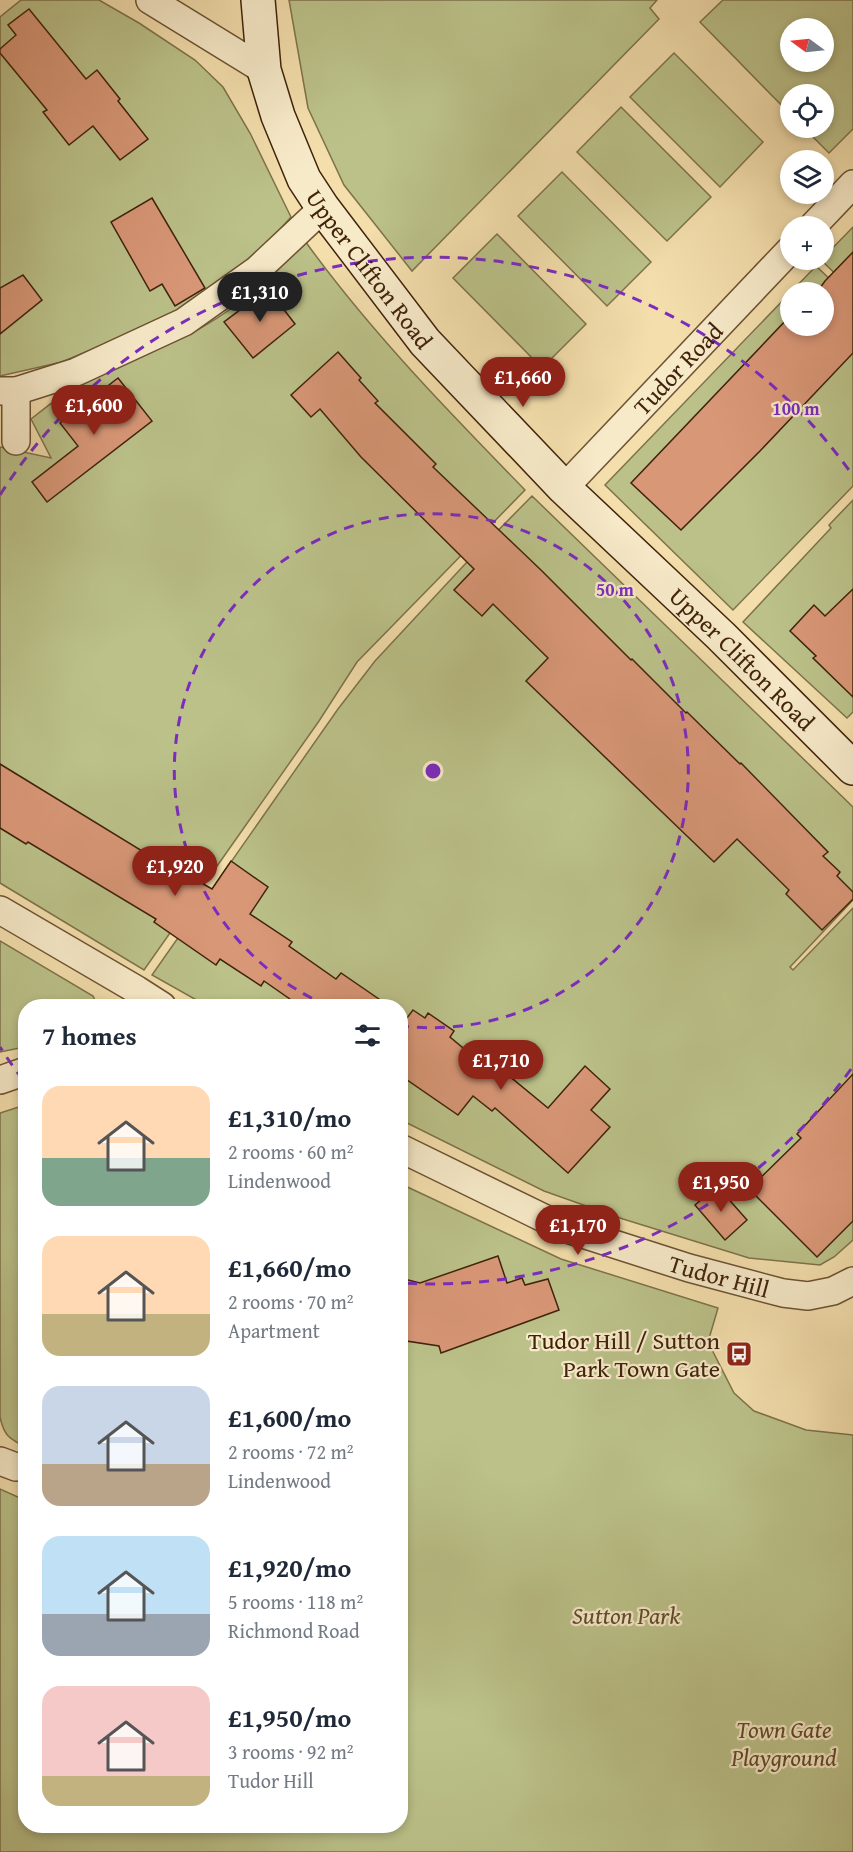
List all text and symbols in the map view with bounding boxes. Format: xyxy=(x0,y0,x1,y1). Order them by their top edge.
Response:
north arrow xyxy=(780,18,834,72)
map controls xyxy=(780,18,834,336)
button: locate xyxy=(780,84,834,138)
button: layers xyxy=(780,150,834,204)
street label: Upper Clifton Road xyxy=(298,182,442,356)
button: + xyxy=(780,216,834,270)
pin: £1,310 xyxy=(211,272,309,323)
text: £1,310 xyxy=(231,277,289,306)
button: − xyxy=(780,282,834,336)
street label: Tudor Road xyxy=(625,314,731,423)
pin: £1,660 xyxy=(474,357,572,408)
text: £1,660 xyxy=(494,362,552,391)
pin: £1,600 xyxy=(45,385,143,436)
text: £1,600 xyxy=(65,390,123,419)
text: 100 m xyxy=(772,395,820,422)
text: 50 m xyxy=(596,576,635,603)
street label: Upper Clifton Road xyxy=(662,579,823,738)
centre of rings xyxy=(423,761,443,781)
pin: £1,920 xyxy=(126,846,224,897)
text: £1,920 xyxy=(146,851,204,880)
text: 7 homes xyxy=(42,1016,137,1055)
icon: filters xyxy=(351,1019,384,1052)
pin: £1,710 xyxy=(452,1040,550,1091)
text: £1,710 xyxy=(472,1045,530,1074)
text: £1,310/mo xyxy=(228,1098,351,1137)
icon: home xyxy=(90,1110,162,1182)
text: 2 rooms · 60 m² xyxy=(228,1137,354,1166)
pin: £1,950 xyxy=(672,1162,770,1213)
text: Lindenwood xyxy=(228,1166,331,1195)
text: £1,950 xyxy=(692,1167,750,1196)
pin: £1,170 xyxy=(529,1205,627,1256)
text: £1,170 xyxy=(549,1210,607,1239)
street label: Tudor Hill xyxy=(664,1245,774,1306)
text: £1,660/mo xyxy=(228,1248,351,1287)
icon: home xyxy=(90,1260,162,1332)
text: 2 rooms · 70 m² xyxy=(228,1287,354,1316)
text: Apartment xyxy=(228,1316,320,1345)
place label: Tudor Hill / Sutton Park Town Gate xyxy=(528,1323,721,1386)
bus stop icon: Tudor Hill / Sutton Park Town Gate xyxy=(724,1339,754,1369)
text: £1,600/mo xyxy=(228,1398,351,1437)
icon: home xyxy=(90,1410,162,1482)
text: 2 rooms · 72 m² xyxy=(228,1437,354,1466)
text: Lindenwood xyxy=(228,1466,331,1495)
text: £1,920/mo xyxy=(228,1548,351,1587)
icon: home xyxy=(90,1560,162,1632)
text: 5 rooms · 118 m² xyxy=(228,1587,363,1616)
park label: Sutton Park xyxy=(572,1598,680,1633)
text: Richmond Road xyxy=(228,1616,360,1645)
text: £1,950/mo xyxy=(228,1698,351,1737)
icon: home xyxy=(90,1710,162,1782)
park label: Town Gate Playground xyxy=(730,1712,837,1775)
text: 3 rooms · 92 m² xyxy=(228,1737,354,1766)
text: Tudor Hill xyxy=(228,1766,314,1795)

